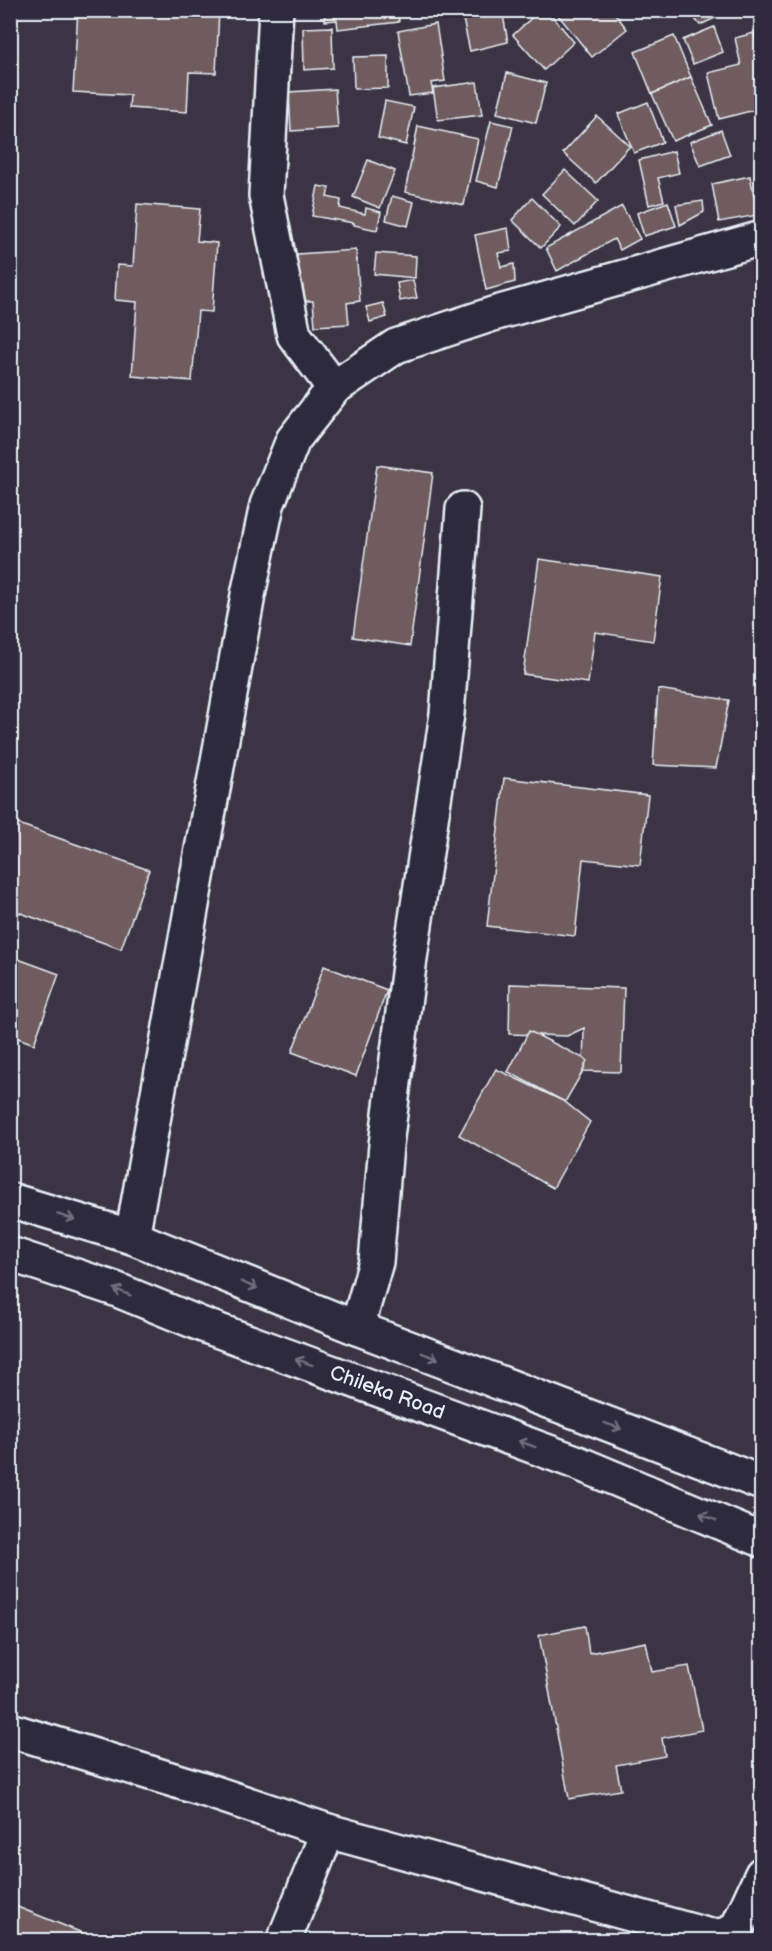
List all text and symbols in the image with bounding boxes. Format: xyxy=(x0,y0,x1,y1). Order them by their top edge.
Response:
one-way arrow xyxy=(57,1212,76,1223)
one-way arrow xyxy=(240,1280,258,1291)
one-way arrow xyxy=(114,1286,132,1297)
one-way arrow xyxy=(421,1352,439,1363)
one-way arrow xyxy=(296,1356,314,1367)
street label: Chileka Road xyxy=(326,1361,448,1425)
one-way arrow xyxy=(603,1421,621,1432)
one-way arrow xyxy=(518,1437,537,1448)
one-way arrow xyxy=(699,1511,717,1522)

